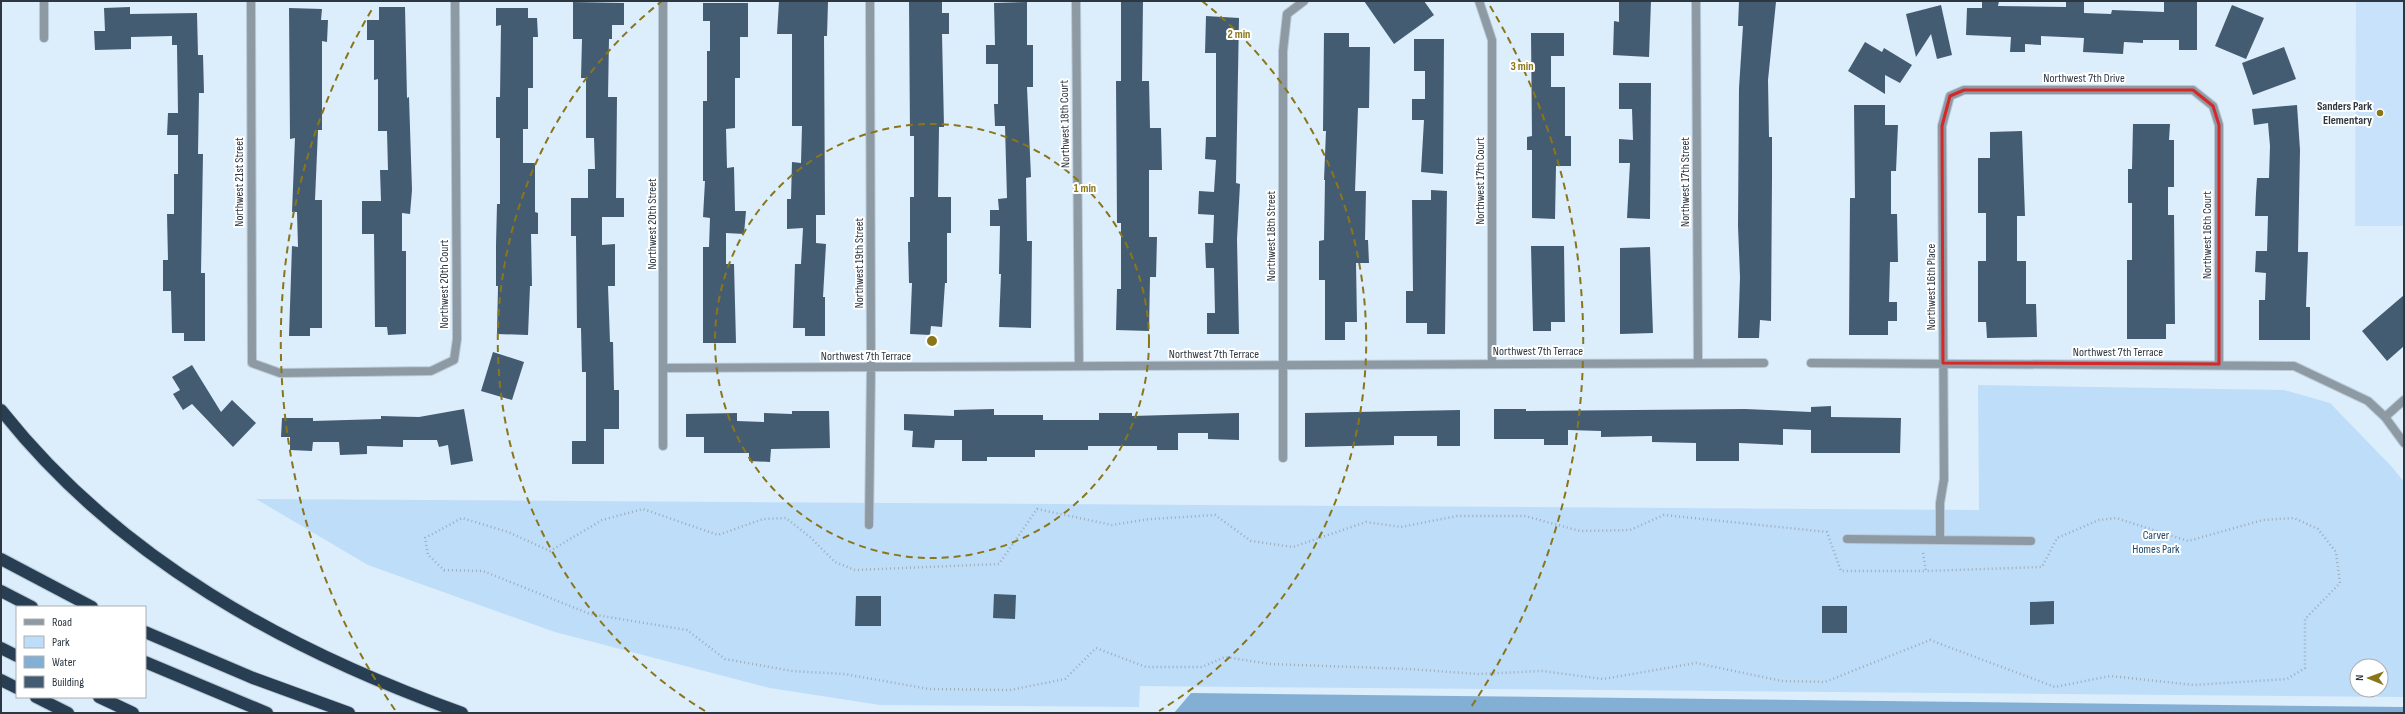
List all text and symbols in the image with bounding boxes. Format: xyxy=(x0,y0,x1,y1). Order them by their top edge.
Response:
text: 2 min xyxy=(1228,27,1250,42)
text: 3 min xyxy=(1511,59,1533,74)
street label: Northwest 7th Drive xyxy=(2043,71,2125,86)
street label: Northwest 18th Court xyxy=(1057,80,1073,168)
place label: Sanders Park Elementary xyxy=(2317,99,2372,128)
marker: Sanders Park Elementary xyxy=(2375,108,2385,118)
street label: Northwest 21st Street xyxy=(232,137,247,227)
street label: Northwest 17th Court xyxy=(1473,137,1488,225)
street label: Northwest 17th Street xyxy=(1678,137,1693,227)
street label: Northwest 20th Street xyxy=(645,178,660,270)
text: 1 min xyxy=(1074,181,1096,196)
street label: Northwest 18th Street xyxy=(1264,190,1279,281)
street label: Northwest 16th Court xyxy=(2200,191,2215,279)
street label: Northwest 19th Street xyxy=(852,217,867,308)
street label: Northwest 20th Court xyxy=(437,239,452,328)
street label: Northwest 16th Place xyxy=(1924,244,1939,330)
centre of rings xyxy=(925,334,939,348)
street label: Northwest 7th Terrace xyxy=(1493,344,1583,359)
street label: Northwest 7th Terrace xyxy=(2073,345,2163,360)
street label: Northwest 7th Terrace xyxy=(1169,347,1259,362)
street label: Northwest 7th Terrace xyxy=(821,349,911,364)
park label: Carver Homes Park xyxy=(2132,528,2180,557)
legend xyxy=(16,606,146,698)
text: Road xyxy=(52,615,72,630)
text: Park xyxy=(52,635,70,650)
text: Water xyxy=(52,655,76,670)
north arrow xyxy=(2349,658,2389,698)
text: Building xyxy=(52,675,84,690)
text: N xyxy=(2353,675,2366,681)

